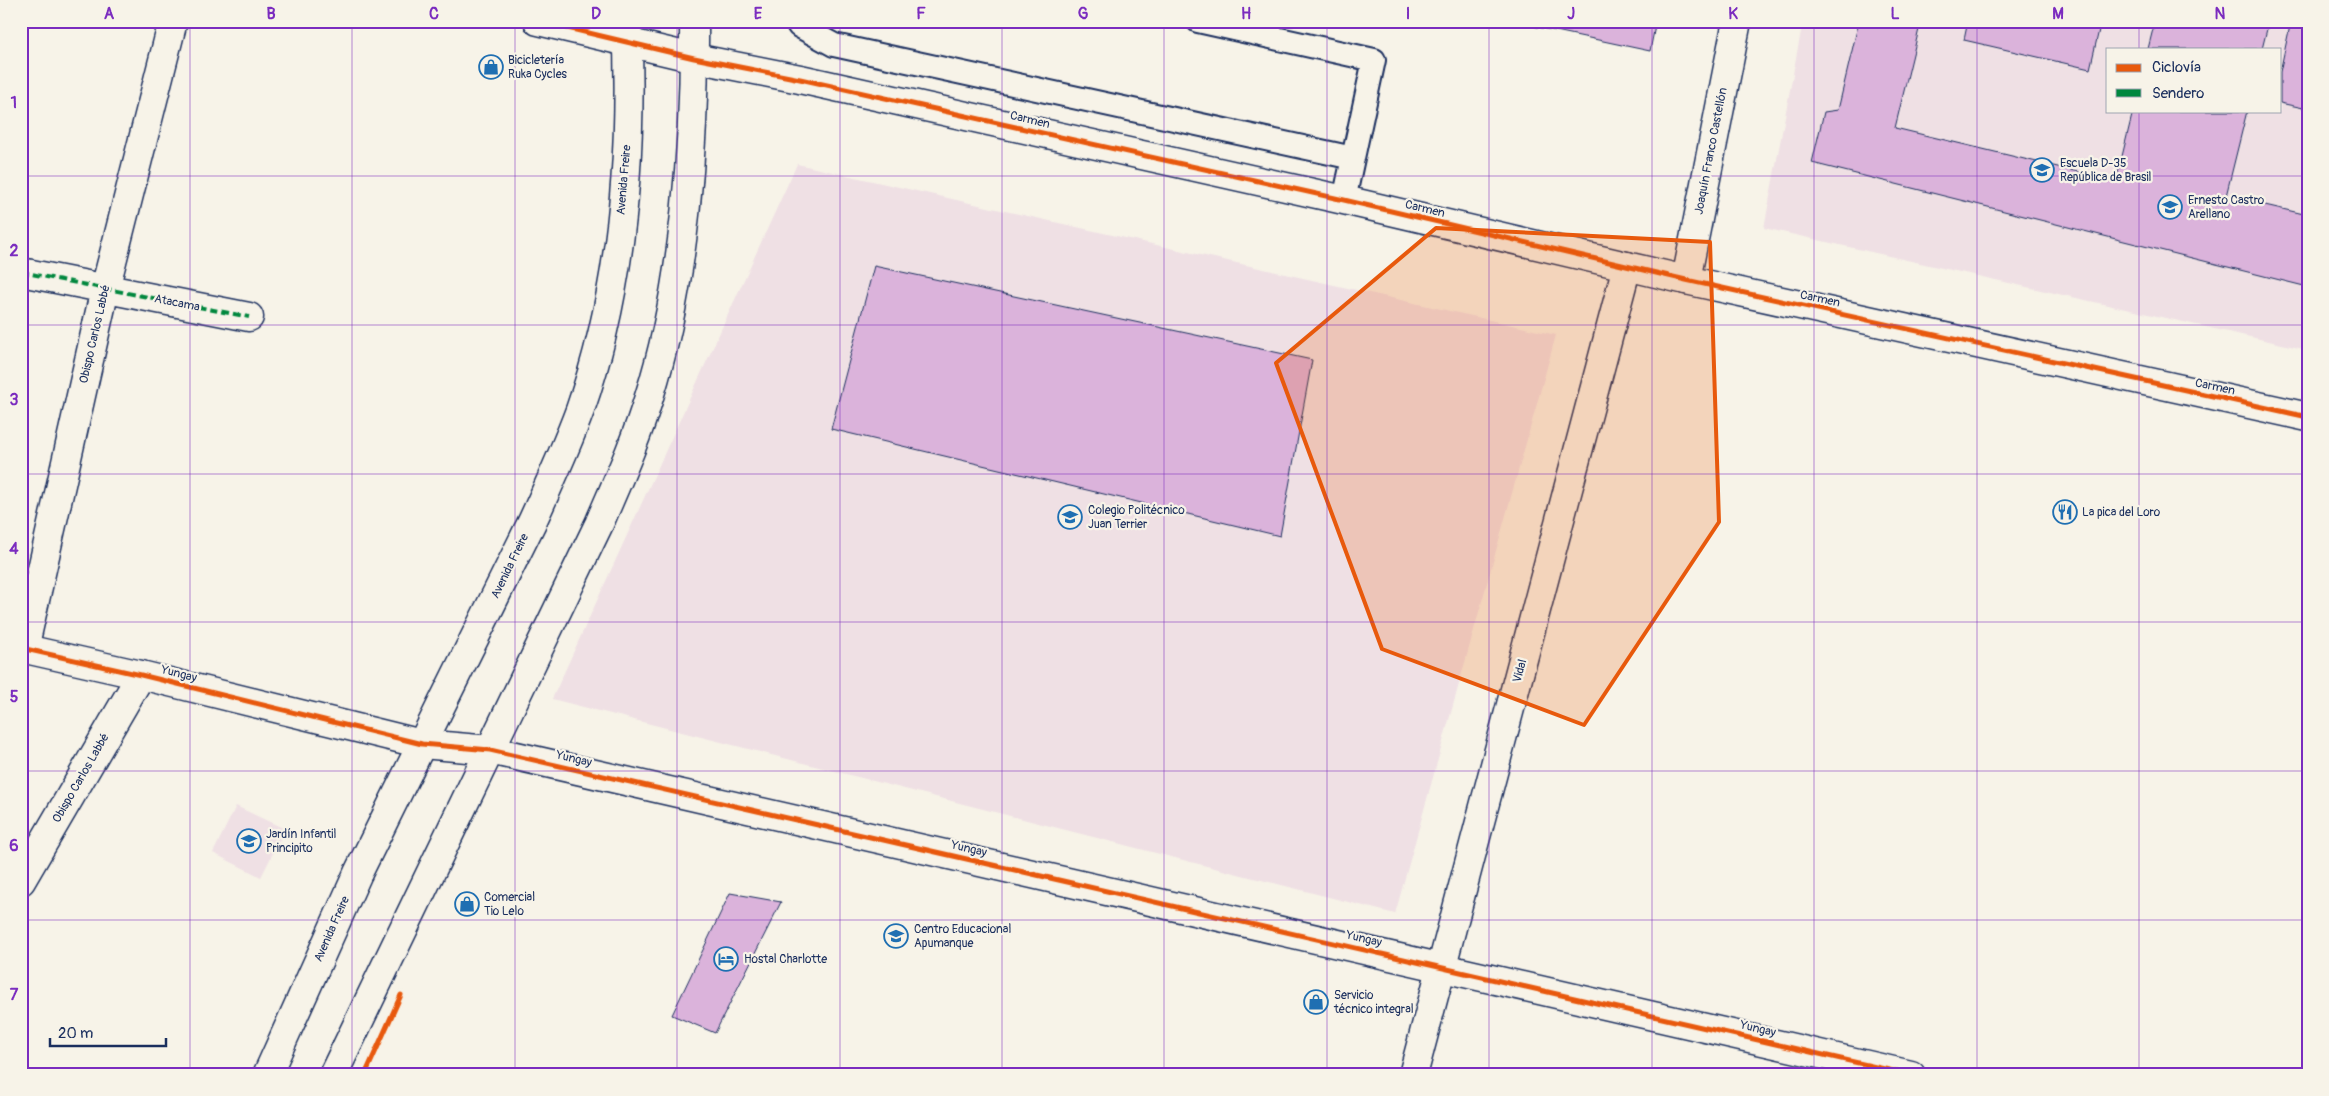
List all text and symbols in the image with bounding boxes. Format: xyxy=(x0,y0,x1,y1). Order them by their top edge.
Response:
text: A xyxy=(104,4,115,24)
text: B xyxy=(266,4,276,24)
text: C xyxy=(429,4,439,24)
text: D xyxy=(591,4,601,24)
text: E xyxy=(754,4,763,24)
text: F xyxy=(916,4,926,24)
text: G xyxy=(1078,4,1089,24)
text: H xyxy=(1241,4,1251,24)
text: I xyxy=(1406,4,1410,24)
text: J xyxy=(1567,4,1575,24)
text: K xyxy=(1728,4,1738,24)
text: L xyxy=(1890,4,1900,24)
text: M xyxy=(2052,4,2064,24)
text: N xyxy=(2215,4,2226,24)
legend xyxy=(2106,48,2282,112)
place label: Bicicletería Ruka Cycles xyxy=(508,53,568,82)
shop icon: Bicicletería Ruka Cycles xyxy=(478,54,504,80)
text: Ciclovía xyxy=(2152,58,2201,77)
text: Sendero xyxy=(2152,84,2204,103)
street label: Joaquín Franco Castellón xyxy=(1691,86,1731,216)
text: 1 xyxy=(11,93,17,113)
street label: Carmen xyxy=(1009,108,1052,132)
street label: Avenida Freire xyxy=(613,144,635,216)
place label: Escuela D-35 República de Brasil xyxy=(2060,156,2152,185)
school or university icon: Escuela D-35 República de Brasil xyxy=(2029,157,2055,183)
place label: Ernesto Castro Arellano xyxy=(2188,193,2265,222)
school or university icon: Ernesto Castro Arellano xyxy=(2157,194,2183,220)
street label: Carmen xyxy=(1404,197,1447,221)
text: 2 xyxy=(10,241,19,261)
street label: Obispo Carlos Labbé xyxy=(76,283,114,385)
street label: Carmen xyxy=(1799,287,1842,311)
street label: Atacama xyxy=(153,291,201,315)
street label: Carmen xyxy=(2194,375,2237,399)
text: 3 xyxy=(10,390,19,410)
restaurant icon: La pica del Loro xyxy=(2052,499,2078,525)
place label: Colegio Politécnico Juan Terrier xyxy=(1088,503,1185,532)
school or university icon: Colegio Politécnico Juan Terrier xyxy=(1057,504,1083,530)
place label: La pica del Loro xyxy=(2082,505,2161,520)
street label: Avenida Freire xyxy=(488,531,532,601)
text: 4 xyxy=(9,539,19,559)
street label: Vidal xyxy=(1510,658,1530,684)
street label: Yungay xyxy=(159,662,198,686)
text: 5 xyxy=(10,687,19,707)
street label: Obispo Carlos Labbé xyxy=(49,731,113,825)
street label: Yungay xyxy=(554,747,593,770)
place label: Jardín Infantil Principito xyxy=(266,827,336,856)
school or university icon: Jardín Infantil Principito xyxy=(236,828,262,854)
text: 6 xyxy=(9,836,19,856)
street label: Yungay xyxy=(949,837,988,860)
place label: Comercial Tio Lelo xyxy=(484,890,535,919)
shop icon: Comercial Tio Lelo xyxy=(454,891,480,917)
street label: Avenida Freire xyxy=(311,894,353,964)
place label: Centro Educacional Apumanque xyxy=(914,922,1011,951)
school or university icon: Centro Educacional Apumanque xyxy=(883,923,909,949)
street label: Yungay xyxy=(1344,927,1383,950)
hotel icon: Hostal Charlotte xyxy=(713,946,739,972)
place label: Hostal Charlotte xyxy=(744,952,827,967)
text: 7 xyxy=(10,985,19,1005)
place label: Servicio técnico integral xyxy=(1333,988,1414,1017)
shop icon: Servicio técnico integral xyxy=(1303,989,1329,1015)
scale bar xyxy=(50,1016,166,1048)
street label: Yungay xyxy=(1738,1017,1777,1040)
text: 20 m xyxy=(58,1024,93,1043)

